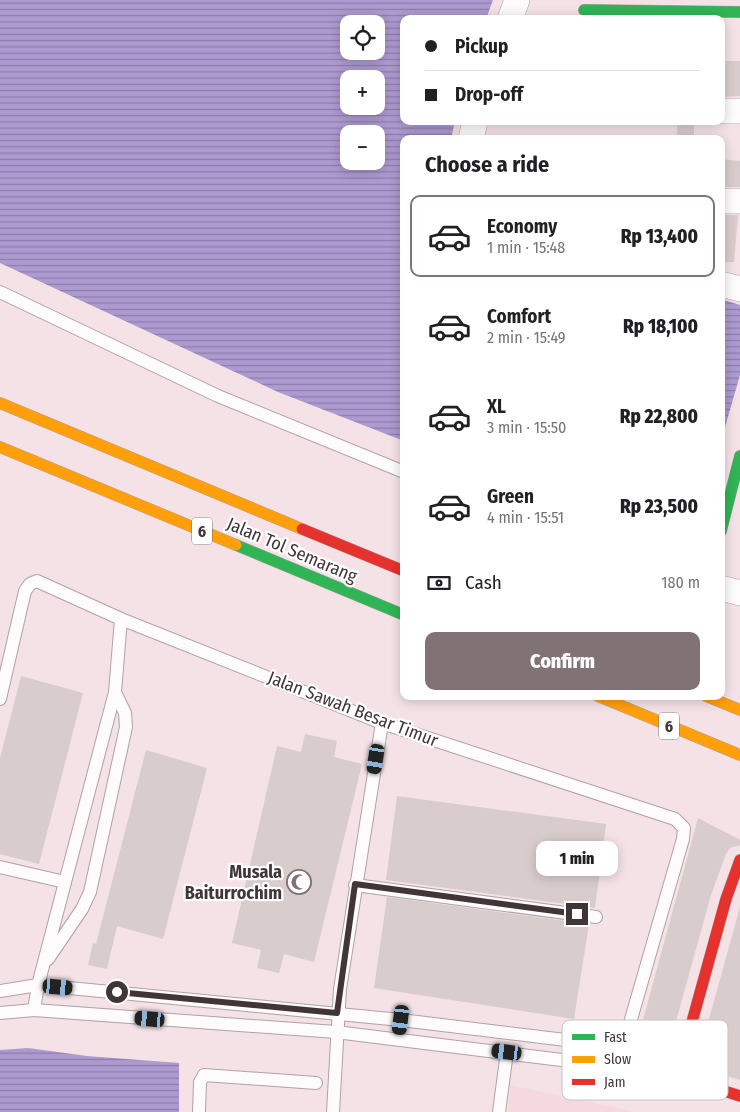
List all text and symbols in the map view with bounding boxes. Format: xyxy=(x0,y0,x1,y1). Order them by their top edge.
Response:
map controls xyxy=(340,15,385,170)
button: locate xyxy=(340,15,385,60)
text: Pickup xyxy=(455,35,508,58)
button: + xyxy=(340,70,385,115)
text: Drop-off xyxy=(455,83,523,106)
button: − xyxy=(340,125,385,170)
text: Choose a ride xyxy=(425,151,549,178)
icon: car xyxy=(427,214,472,259)
text: Economy xyxy=(487,215,557,238)
text: Rp 13,400 xyxy=(621,225,698,248)
text: 1 min · 15:48 xyxy=(487,238,565,257)
icon: car xyxy=(427,304,472,349)
text: Comfort xyxy=(487,305,551,328)
text: Rp 18,100 xyxy=(623,315,698,338)
text: 2 min · 15:49 xyxy=(487,328,566,347)
icon: car xyxy=(427,394,472,439)
text: XL xyxy=(487,395,506,418)
text: Rp 22,800 xyxy=(620,405,698,428)
text: 3 min · 15:50 xyxy=(487,418,566,437)
icon: car xyxy=(427,484,472,529)
text: Green xyxy=(487,485,534,508)
text: Rp 23,500 xyxy=(620,495,698,518)
text: 4 min · 15:51 xyxy=(487,508,564,527)
street label: Jalan Tol Semarang xyxy=(223,513,361,588)
road number: 6 xyxy=(192,518,212,544)
icon: cash xyxy=(425,569,453,597)
text: Cash xyxy=(465,571,502,594)
text: 180 m xyxy=(661,573,700,592)
button: Confirm xyxy=(425,632,700,690)
street label: Jalan Sawah Besar Timur xyxy=(265,666,442,752)
road number: 6 xyxy=(659,712,679,739)
car xyxy=(366,743,385,775)
callout: 1 min xyxy=(536,842,618,876)
text: 1 min xyxy=(560,849,594,868)
place label: Musala Baiturrochim xyxy=(185,861,282,904)
mosque icon: Musala Baiturrochim xyxy=(286,869,312,895)
route end xyxy=(566,903,588,925)
car xyxy=(42,978,73,996)
route start xyxy=(106,981,128,1003)
car xyxy=(391,1004,410,1036)
car xyxy=(134,1010,165,1028)
legend xyxy=(562,1020,728,1100)
text: Fast xyxy=(604,1029,627,1046)
car xyxy=(491,1043,522,1061)
text: Slow xyxy=(604,1051,631,1068)
text: Jam xyxy=(604,1074,625,1091)

